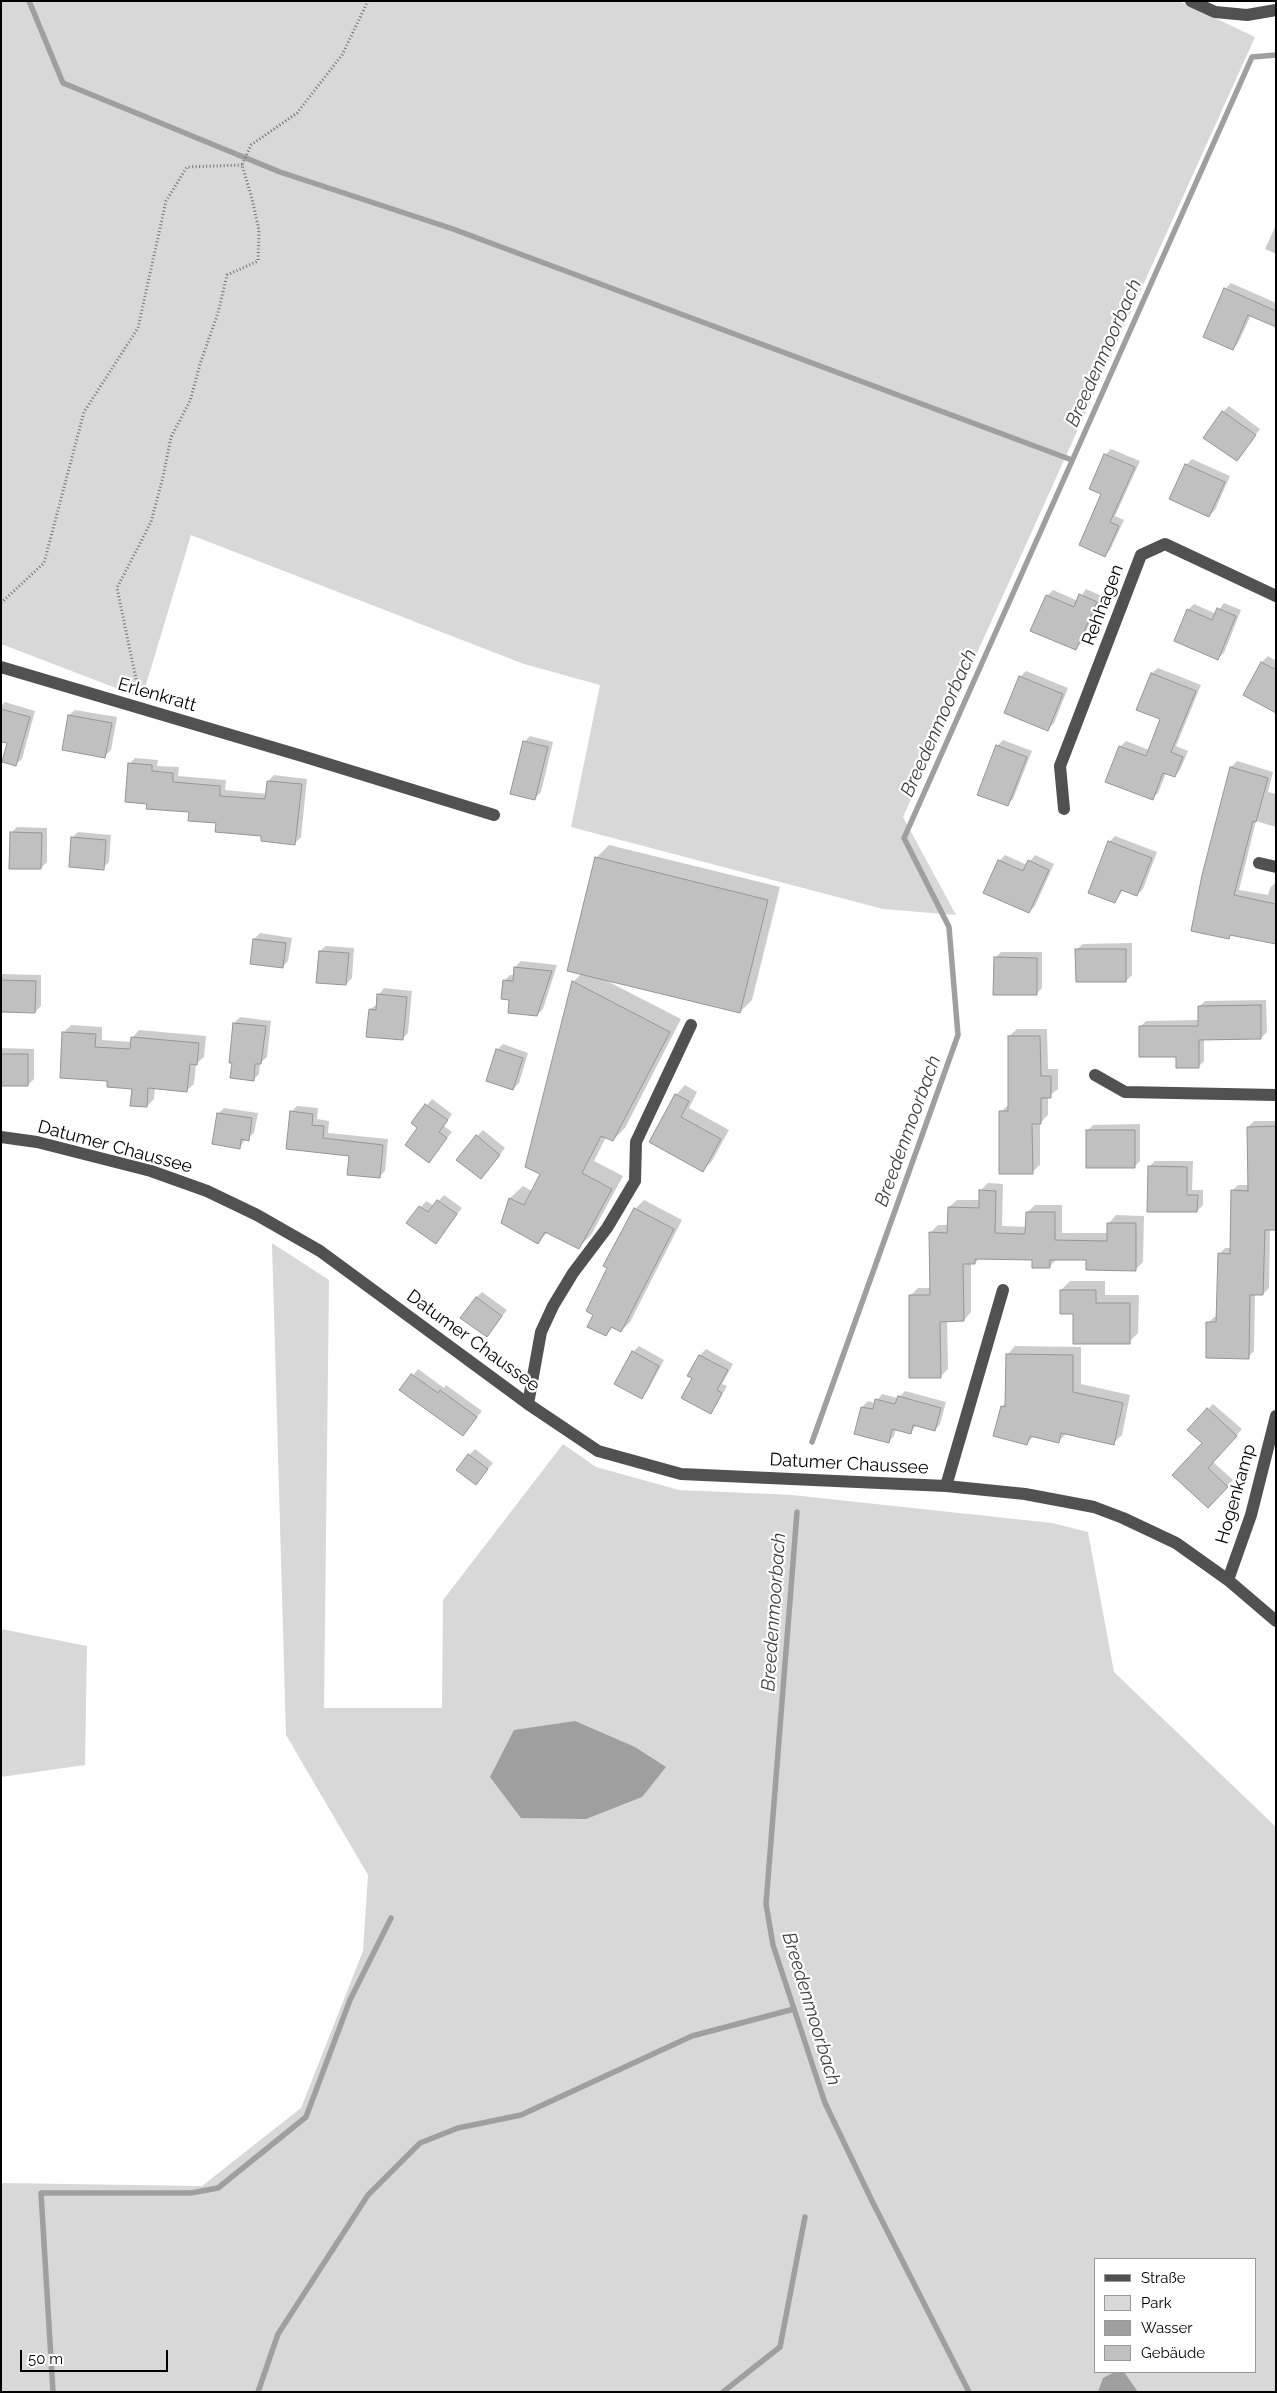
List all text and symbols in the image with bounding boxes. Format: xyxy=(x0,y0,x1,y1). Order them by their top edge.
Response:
water label: Breedenmoorbach xyxy=(1061,276,1147,430)
street label: Rehhagen xyxy=(1078,561,1128,649)
water label: Breedenmoorbach xyxy=(896,646,982,800)
street label: Erlenkratt xyxy=(115,673,199,717)
water label: Breedenmoorbach xyxy=(870,1052,946,1210)
street label: Datumer Chaussee xyxy=(35,1116,195,1178)
street label: Datumer Chaussee xyxy=(402,1285,544,1397)
street label: Hogenkamp xyxy=(1211,1442,1261,1546)
street label: Datumer Chaussee xyxy=(769,1449,929,1479)
water label: Breedenmoorbach xyxy=(757,1532,791,1692)
water label: Breedenmoorbach xyxy=(777,1930,845,2088)
legend xyxy=(1094,2258,1257,2373)
text: Straße xyxy=(1141,2269,1185,2287)
text: Park xyxy=(1141,2294,1172,2312)
text: Wasser xyxy=(1141,2319,1193,2337)
scale bar xyxy=(22,2340,170,2372)
text: Gebäude xyxy=(1141,2344,1205,2362)
text: 50 m xyxy=(28,2350,63,2368)

